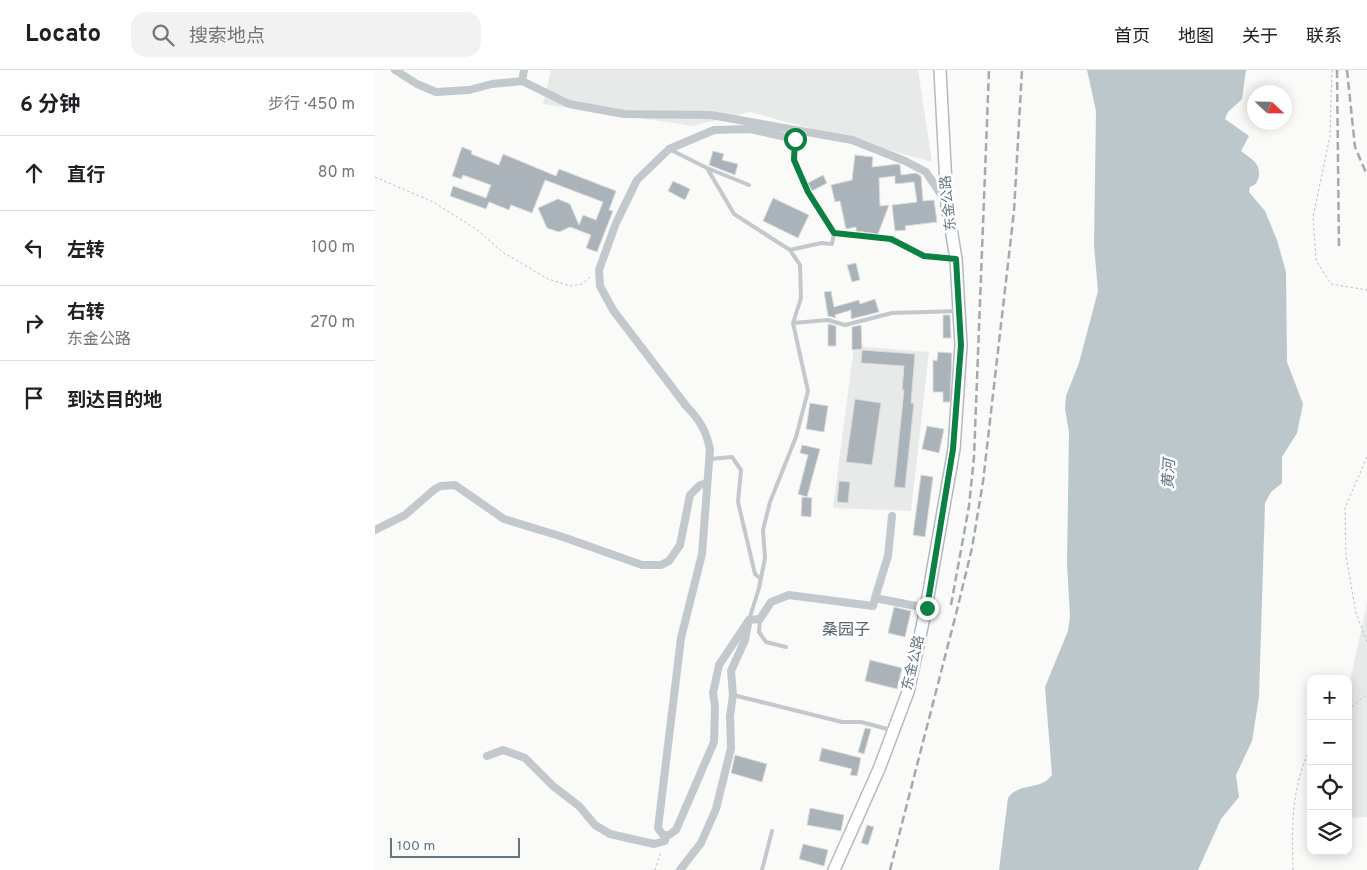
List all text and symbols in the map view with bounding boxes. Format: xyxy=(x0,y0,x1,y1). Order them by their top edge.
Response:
search box xyxy=(131,12,481,57)
text: Locato xyxy=(25,20,101,50)
icon: search xyxy=(149,21,177,49)
text: 搜索地点 xyxy=(189,25,265,49)
text: 首页 xyxy=(1114,26,1150,49)
text: 地图 xyxy=(1178,26,1214,49)
text: 关于 xyxy=(1242,26,1278,49)
text: 联系 xyxy=(1306,26,1342,49)
north arrow xyxy=(1247,85,1292,130)
text: 6 分钟 xyxy=(20,92,80,119)
text: 步行 · 450 m xyxy=(268,95,355,115)
route start xyxy=(784,128,807,151)
icon: ahead xyxy=(20,159,48,187)
text: 80 m xyxy=(318,163,355,183)
text: 直行 xyxy=(67,164,105,188)
street label: 东金公路 xyxy=(938,174,960,232)
icon: left xyxy=(20,234,48,262)
text: 100 m xyxy=(311,238,355,258)
text: 左转 xyxy=(67,239,105,263)
text: 右转 xyxy=(67,301,105,325)
icon: right xyxy=(20,309,48,337)
text: 270 m xyxy=(310,313,355,333)
text: 东金公路 xyxy=(67,330,131,350)
icon: arrive xyxy=(20,384,48,412)
text: 到达目的地 xyxy=(67,389,162,413)
water label: 黄河 xyxy=(1160,456,1180,489)
route end xyxy=(916,597,939,620)
district label: 桑园子 xyxy=(822,621,870,641)
street label: 东金公路 xyxy=(899,634,929,692)
map controls xyxy=(1307,675,1352,855)
button: + xyxy=(1307,675,1352,720)
button: − xyxy=(1307,720,1352,765)
button: locate xyxy=(1307,765,1352,810)
button: layers xyxy=(1307,810,1352,855)
scale bar xyxy=(390,835,520,858)
text: 100 m xyxy=(397,838,435,855)

